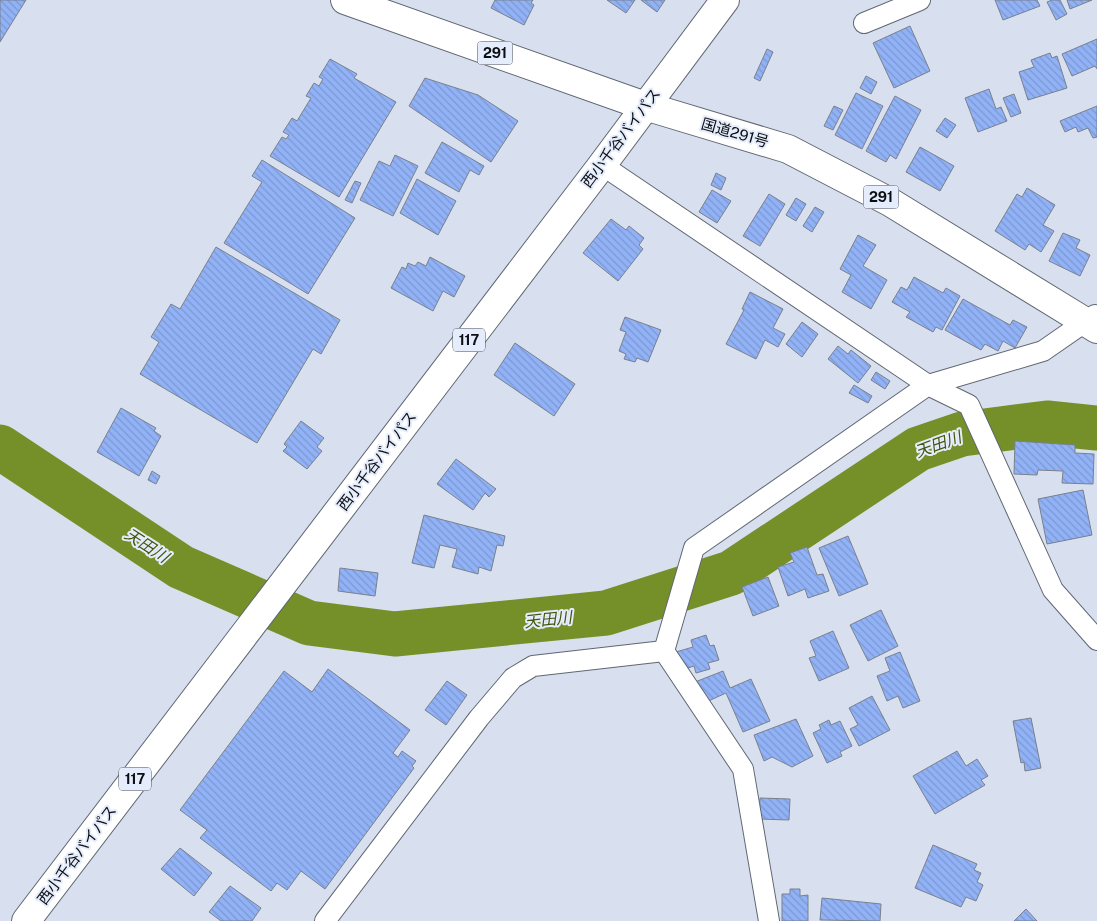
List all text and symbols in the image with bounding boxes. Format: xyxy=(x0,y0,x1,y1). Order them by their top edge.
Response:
road number: 291 xyxy=(478,42,512,64)
street label: 西小千谷バイパス xyxy=(578,85,663,191)
street label: 国道291号 xyxy=(699,115,771,150)
road number: 291 xyxy=(864,186,898,208)
road number: 117 xyxy=(453,328,485,352)
street label: 西小千谷バイパス xyxy=(334,408,419,514)
water label: 天田川 xyxy=(912,427,966,462)
water label: 天田川 xyxy=(121,524,174,568)
water label: 天田川 xyxy=(523,607,575,631)
road number: 117 xyxy=(119,768,151,791)
street label: 西小千谷バイパス xyxy=(34,802,119,908)

